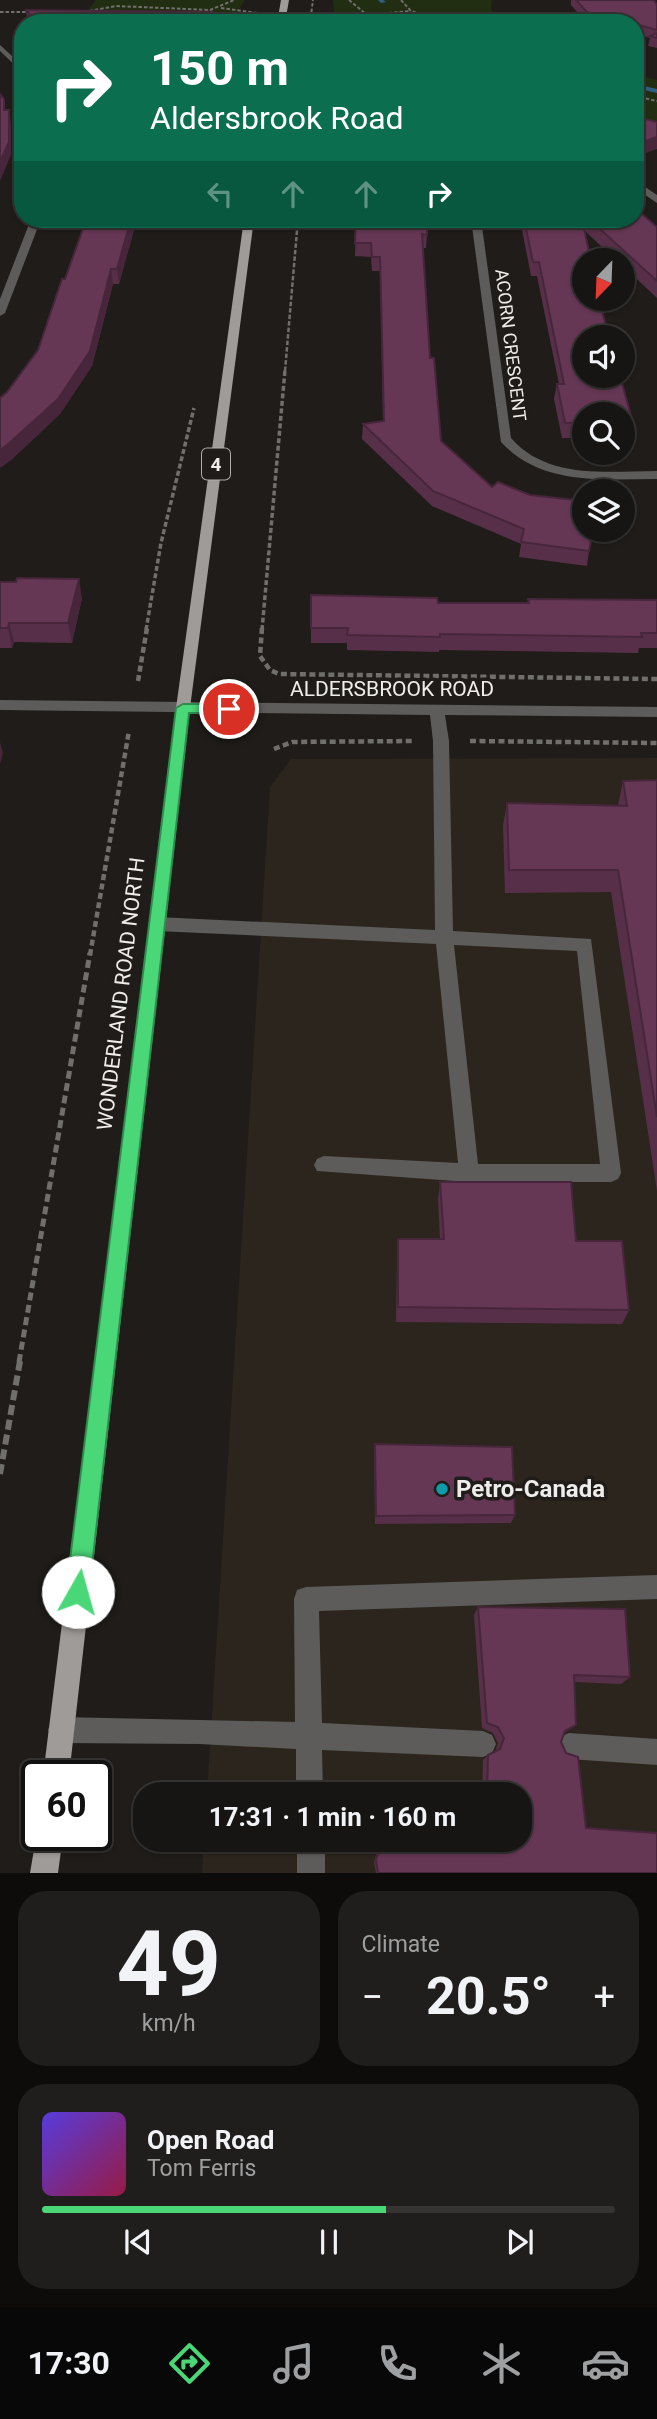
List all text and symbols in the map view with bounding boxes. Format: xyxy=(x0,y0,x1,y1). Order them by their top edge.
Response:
text: 150 m xyxy=(150,40,289,97)
icon: right xyxy=(35,42,126,133)
text: Aldersbrook Road xyxy=(150,99,404,137)
icon: left xyxy=(201,175,239,213)
icon: ahead xyxy=(274,175,312,213)
icon: ahead xyxy=(347,175,385,213)
icon: right xyxy=(420,175,458,213)
north arrow xyxy=(572,248,635,312)
map controls xyxy=(572,248,635,542)
street label: ACORN CRESCENT xyxy=(491,268,531,423)
button: sound xyxy=(572,325,635,388)
button: search xyxy=(572,402,635,465)
road number: 4 xyxy=(202,449,230,480)
button: layers xyxy=(572,479,635,542)
street label: ALDERSBROOK ROAD xyxy=(290,677,494,701)
pin xyxy=(199,679,259,739)
icon: arrive xyxy=(210,690,248,728)
street label: WONDERLAND ROAD NORTH xyxy=(92,856,150,1132)
place label: Petro-Canada xyxy=(456,1475,605,1503)
marker: Petro-Canada xyxy=(434,1481,450,1497)
position arrow xyxy=(41,1555,115,1629)
speed limit sign: 60 xyxy=(21,1760,112,1851)
text: 17:31 · 1 min · 160 m xyxy=(209,1802,456,1832)
text: 49 xyxy=(117,1911,221,2017)
text: Climate xyxy=(362,1931,440,1958)
text: 20.5° xyxy=(426,1966,551,2027)
text: − xyxy=(362,1975,383,2019)
text: + xyxy=(593,1975,615,2019)
text: km/h xyxy=(142,2010,196,2037)
text: Open Road xyxy=(147,2125,275,2155)
text: Tom Ferris xyxy=(147,2155,256,2182)
icon: previous xyxy=(119,2223,157,2261)
icon: pause xyxy=(310,2223,348,2261)
icon: next xyxy=(501,2223,539,2261)
icon: directions xyxy=(165,2339,214,2388)
icon: music xyxy=(269,2339,318,2388)
icon: phone xyxy=(373,2339,422,2388)
icon: climate xyxy=(477,2339,526,2388)
icon: car xyxy=(581,2339,630,2388)
text: 17:30 xyxy=(27,2344,110,2382)

